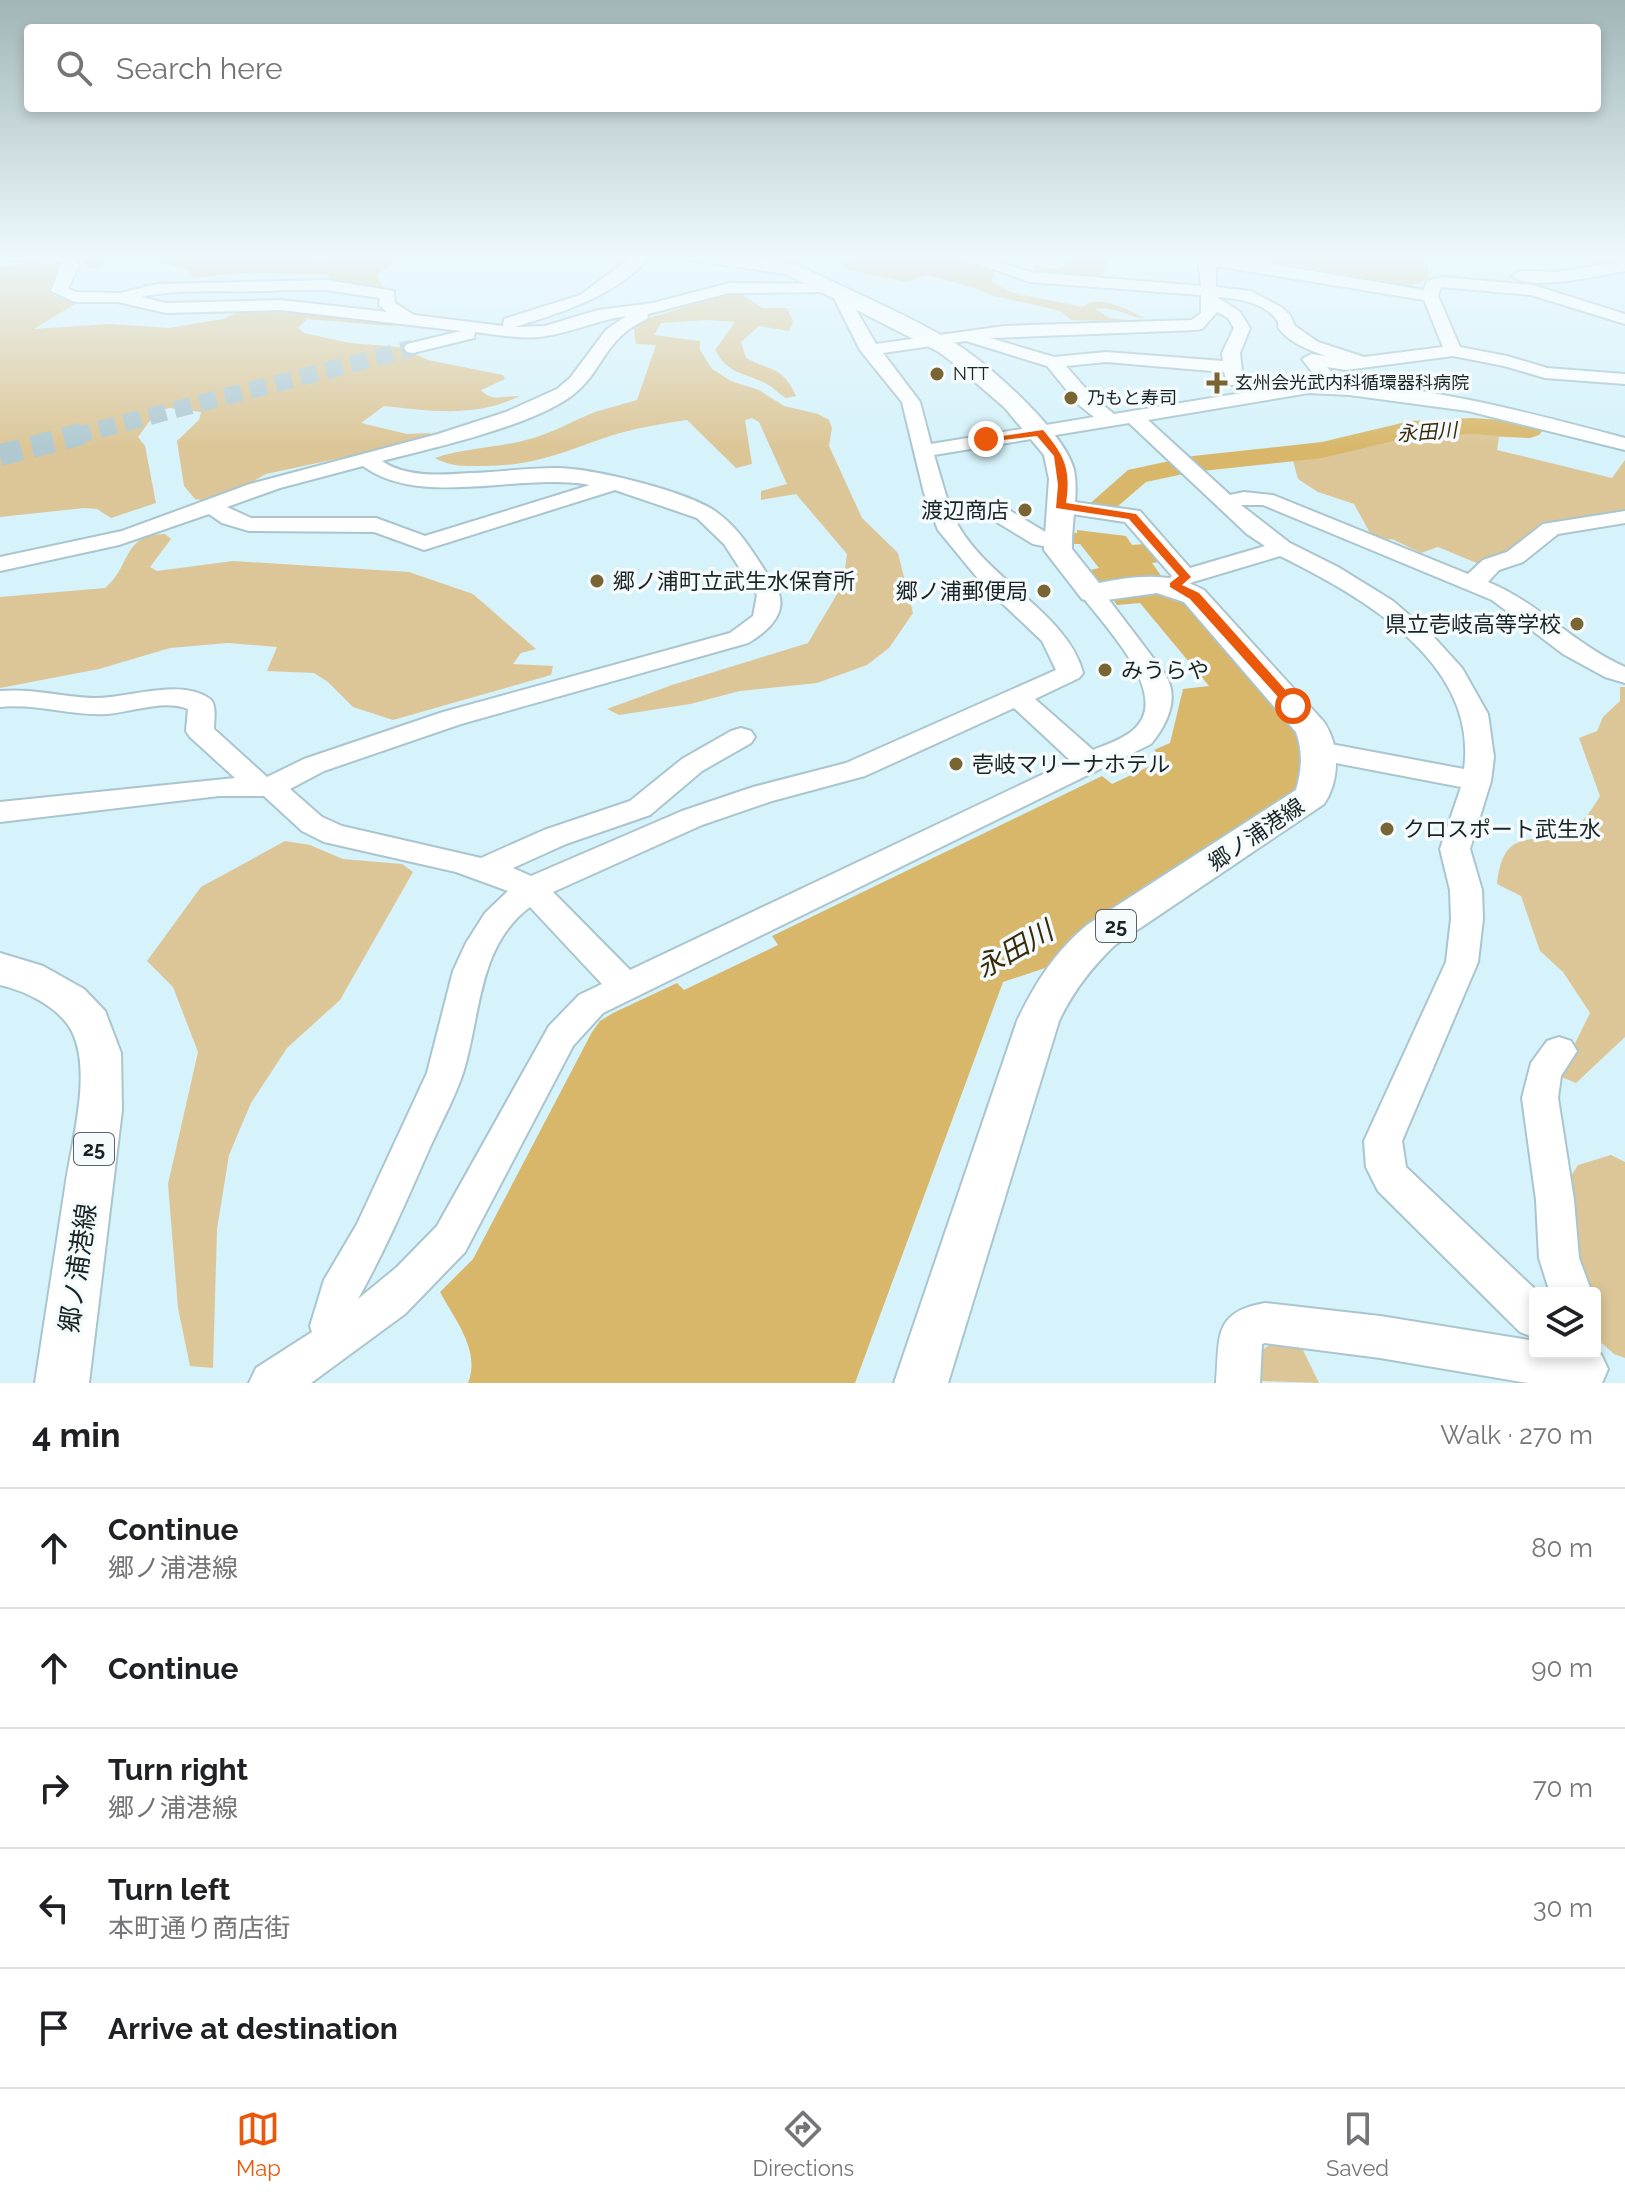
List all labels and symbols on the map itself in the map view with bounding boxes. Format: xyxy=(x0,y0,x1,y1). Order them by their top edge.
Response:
place label: NTT xyxy=(953,363,989,384)
marker: NTT xyxy=(928,365,946,383)
marker: 玄州会光武内科循環器科病院 xyxy=(1206,372,1228,394)
place label: 玄州会光武内科循環器科病院 xyxy=(1235,372,1469,393)
place label: 乃もと寿司 xyxy=(1087,387,1177,408)
marker: 乃もと寿司 xyxy=(1062,389,1080,407)
water label: 永田川 xyxy=(1396,418,1460,446)
route end xyxy=(968,421,1004,457)
place label: 渡辺商店 xyxy=(921,497,1009,523)
marker: 渡辺商店 xyxy=(1016,501,1034,519)
place label: 郷ノ浦町立武生水保育所 xyxy=(613,568,855,594)
marker: 郷ノ浦町立武生水保育所 xyxy=(588,572,606,590)
place label: 郷ノ浦郵便局 xyxy=(896,578,1028,604)
marker: 郷ノ浦郵便局 xyxy=(1035,582,1053,600)
place label: 県立壱岐高等学校 xyxy=(1385,611,1561,637)
marker: 県立壱岐高等学校 xyxy=(1568,615,1586,633)
place label: みうらや xyxy=(1121,657,1209,683)
marker: みうらや xyxy=(1096,661,1114,679)
route start xyxy=(1275,688,1311,724)
place label: 壱岐マリーナホテル xyxy=(972,751,1170,777)
marker: 壱岐マリーナホテル xyxy=(947,755,965,773)
street label: 郷ノ浦港線 xyxy=(1203,792,1309,876)
place label: クロスポート武生水 xyxy=(1403,816,1601,842)
marker: クロスポート武生水 xyxy=(1378,820,1396,838)
road number: 25 xyxy=(1096,910,1136,942)
water label: 永田川 xyxy=(970,913,1061,985)
road number: 25 xyxy=(74,1133,114,1165)
street label: 郷ノ浦港線 xyxy=(54,1202,102,1334)

